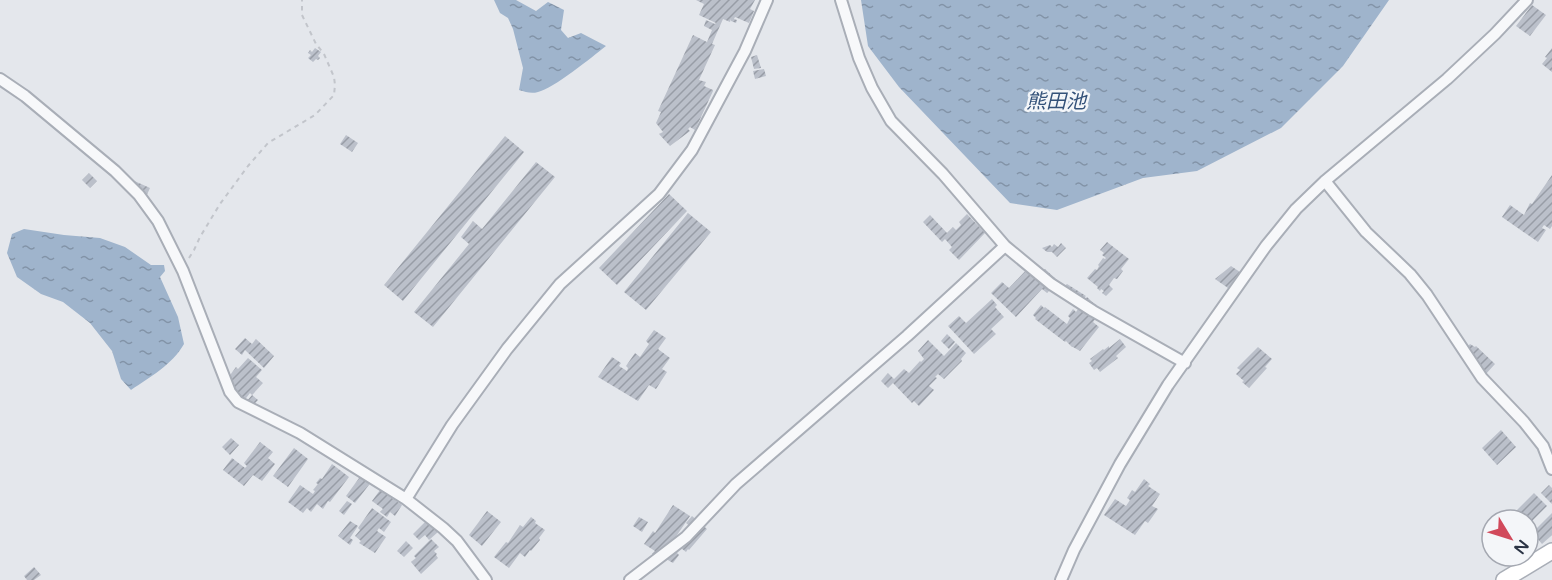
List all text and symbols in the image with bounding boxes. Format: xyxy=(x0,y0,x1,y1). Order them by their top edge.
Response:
water label: 熊田池 xyxy=(1026,90,1088,114)
north arrow xyxy=(1480,508,1540,568)
text: N xyxy=(1509,535,1533,558)

